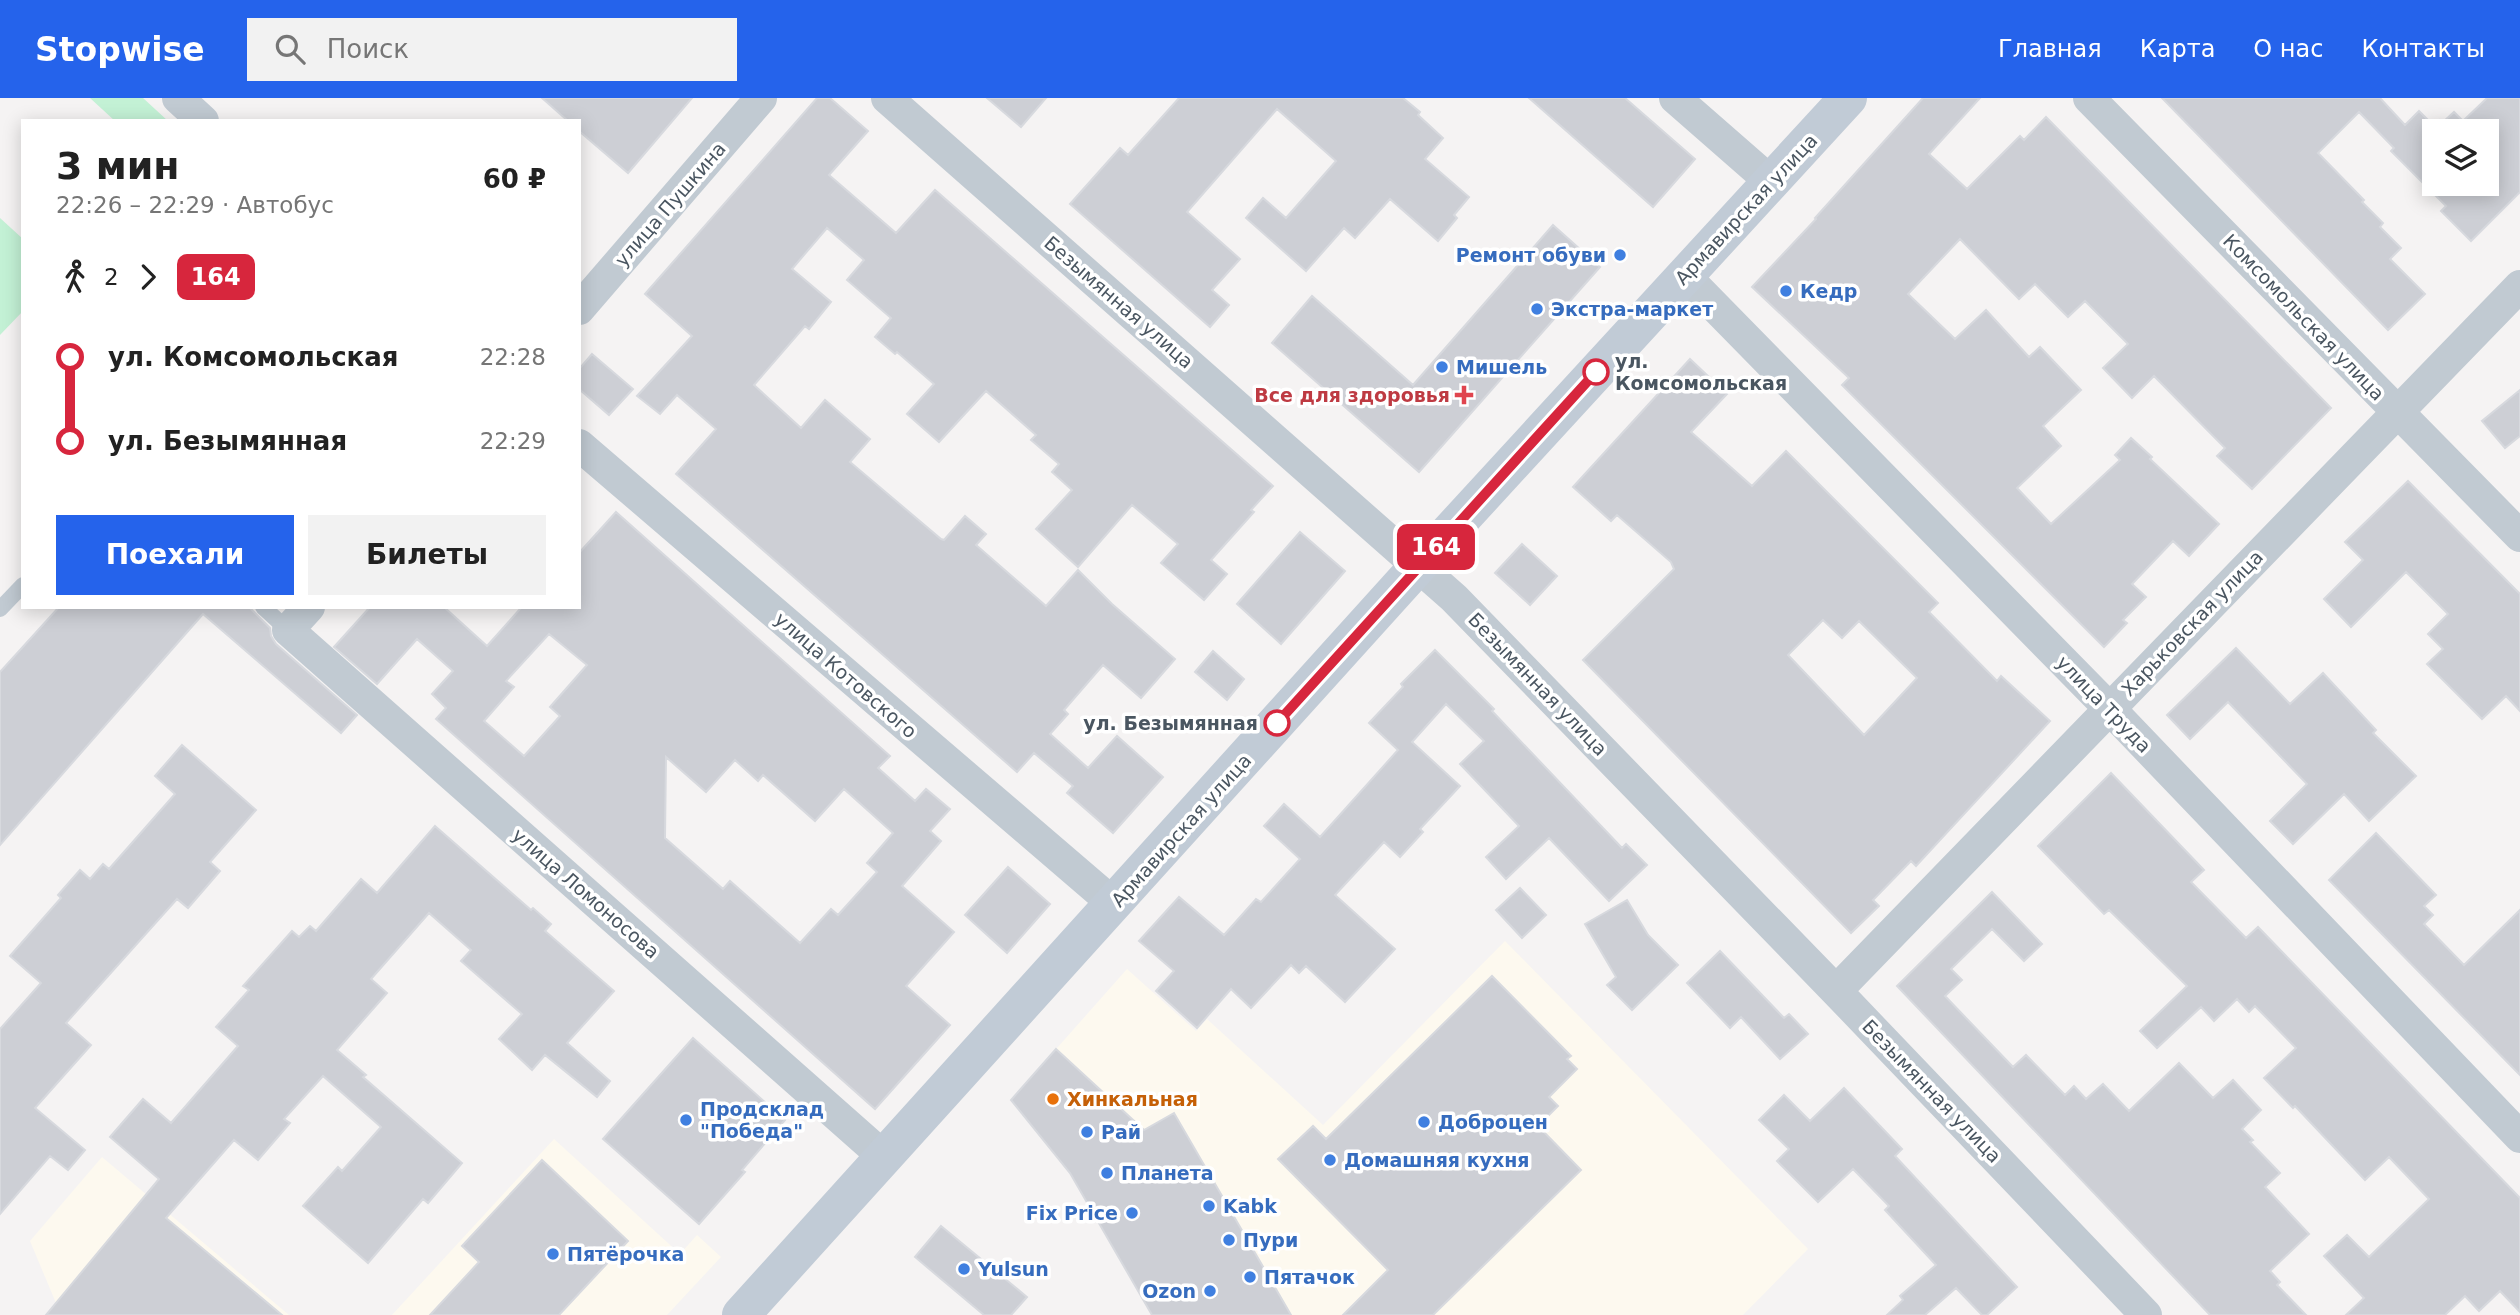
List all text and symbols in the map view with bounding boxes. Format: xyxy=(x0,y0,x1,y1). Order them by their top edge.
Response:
search box xyxy=(247,18,737,81)
text: Stopwise xyxy=(35,30,205,69)
icon: search xyxy=(271,30,309,68)
text: Поиск xyxy=(327,34,409,64)
text: Главная xyxy=(1998,35,2102,63)
text: Карта xyxy=(2140,35,2215,63)
text: О нас xyxy=(2253,35,2323,63)
text: Контакты xyxy=(2361,35,2485,63)
map controls xyxy=(2422,119,2499,196)
button: layers xyxy=(2422,119,2499,196)
street label: Армавирская улица xyxy=(1670,129,1822,289)
street label: улица Пушкина xyxy=(610,137,730,271)
text: 3 мин xyxy=(56,144,180,188)
text: 60 ₽ xyxy=(483,164,546,194)
text: 22:26 – 22:29 · Автобус xyxy=(56,192,334,218)
street label: Комсомольская улица xyxy=(2219,229,2389,405)
street label: Безымянная улица xyxy=(1040,231,1198,373)
place label: Ремонт обуви xyxy=(1456,244,1606,266)
marker: Ремонт обуви xyxy=(1612,247,1628,263)
icon: walk xyxy=(56,258,94,296)
icon: forward xyxy=(129,258,167,296)
text: 164 xyxy=(191,263,241,291)
text: 2 xyxy=(104,264,119,290)
place label: Кедр xyxy=(1800,280,1857,302)
marker: Кедр xyxy=(1778,283,1794,299)
place label: Экстра-маркет xyxy=(1551,298,1713,320)
marker: Экстра-маркет xyxy=(1529,301,1545,317)
text: ул. Комсомольская xyxy=(108,342,398,372)
text: 22:28 xyxy=(480,344,546,370)
place label: ул. Комсомольская xyxy=(1615,350,1787,394)
place label: Мишель xyxy=(1456,356,1547,378)
marker: Мишель xyxy=(1434,359,1450,375)
marker: ул. Комсомольская xyxy=(1583,359,1609,385)
place label: Все для здоровья xyxy=(1254,384,1450,406)
marker: Все для здоровья xyxy=(1456,387,1472,403)
text: ул. Безымянная xyxy=(108,426,347,456)
text: 22:29 xyxy=(480,428,546,454)
button: Поехали xyxy=(56,515,294,595)
button: Билеты xyxy=(308,515,546,595)
line badge: 164 xyxy=(1396,524,1476,570)
text: 164 xyxy=(1411,533,1461,561)
street label: Харьковская улица xyxy=(2117,546,2267,700)
street label: улица Котовского xyxy=(771,607,921,743)
street label: Безымянная улица xyxy=(1464,608,1612,760)
street label: улица Труда xyxy=(2052,651,2156,757)
marker: ул. Безымянная xyxy=(1264,710,1290,736)
place label: ул. Безымянная xyxy=(1083,712,1258,734)
street label: Армавирская улица xyxy=(1107,749,1255,911)
street label: улица Ломоносова xyxy=(508,823,664,963)
street label: Безымянная улица xyxy=(1858,1015,2006,1167)
place label: Хинкальная xyxy=(1067,1088,1198,1110)
marker: Хинкальная xyxy=(1045,1091,1061,1107)
place label: Продсклад "Победа" xyxy=(700,1098,824,1142)
place label: Доброцен xyxy=(1438,1111,1548,1133)
marker: Продсклад "Победа" xyxy=(678,1112,694,1128)
marker: Доброцен xyxy=(1416,1114,1432,1130)
place label: Рай xyxy=(1101,1121,1141,1143)
marker: Рай xyxy=(1079,1124,1095,1140)
place label: Домашняя кухня xyxy=(1344,1149,1530,1171)
marker: Домашняя кухня xyxy=(1322,1152,1338,1168)
place label: Планета xyxy=(1121,1162,1214,1184)
marker: Планета xyxy=(1099,1165,1115,1181)
place label: Kabk xyxy=(1223,1195,1277,1217)
marker: Kabk xyxy=(1201,1198,1217,1214)
place label: Fix Price xyxy=(1026,1202,1118,1224)
marker: Fix Price xyxy=(1124,1205,1140,1221)
place label: Пури xyxy=(1243,1229,1298,1251)
marker: Пури xyxy=(1221,1232,1237,1248)
place label: Пятёрочка xyxy=(567,1243,684,1265)
marker: Пятёрочка xyxy=(545,1246,561,1262)
place label: Yulsun xyxy=(977,1258,1049,1280)
marker: Yulsun xyxy=(956,1261,972,1277)
place label: Пятачок xyxy=(1264,1266,1355,1288)
marker: Пятачок xyxy=(1242,1269,1258,1285)
place label: Ozon xyxy=(1142,1280,1196,1302)
marker: Ozon xyxy=(1202,1283,1218,1299)

